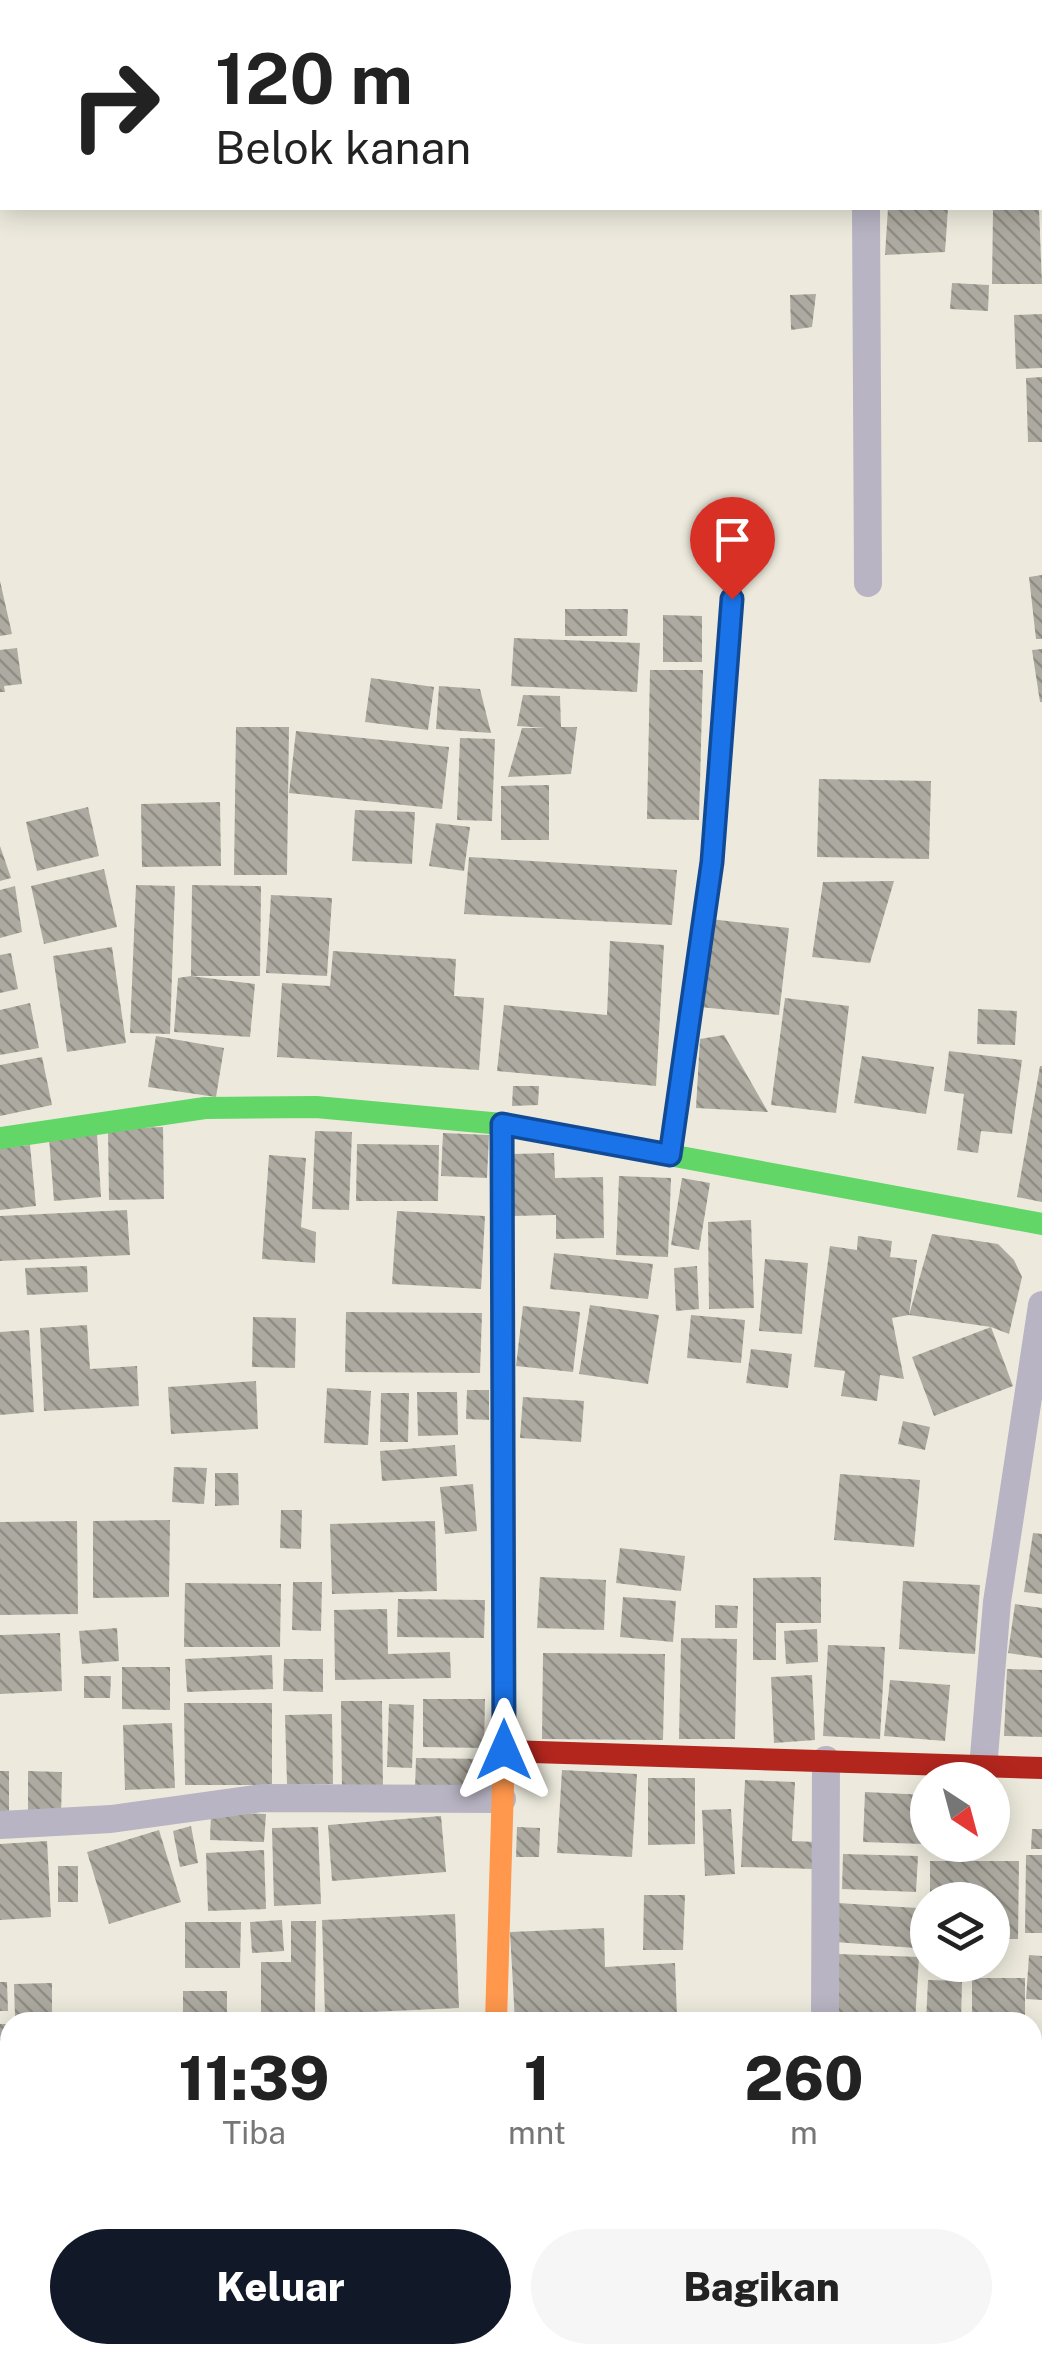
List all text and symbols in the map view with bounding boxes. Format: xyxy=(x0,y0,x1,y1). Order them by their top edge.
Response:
text: 120 m xyxy=(215,37,413,120)
icon: right xyxy=(50,40,180,170)
text: Belok kanan xyxy=(215,121,471,174)
pin xyxy=(690,497,775,600)
icon: arrive xyxy=(705,512,760,567)
position arrow xyxy=(452,1698,556,1802)
north arrow xyxy=(910,1762,1010,1862)
map controls xyxy=(910,1762,1010,1982)
button: layers xyxy=(910,1882,1010,1982)
text: 11:39 xyxy=(178,2043,330,2114)
text: 1 xyxy=(524,2043,550,2114)
text: 260 xyxy=(744,2043,864,2114)
text: Tiba xyxy=(222,2114,286,2151)
text: mnt xyxy=(508,2114,566,2151)
text: m xyxy=(790,2114,818,2151)
button: Keluar xyxy=(50,2229,511,2344)
button: Bagikan xyxy=(531,2229,992,2344)

